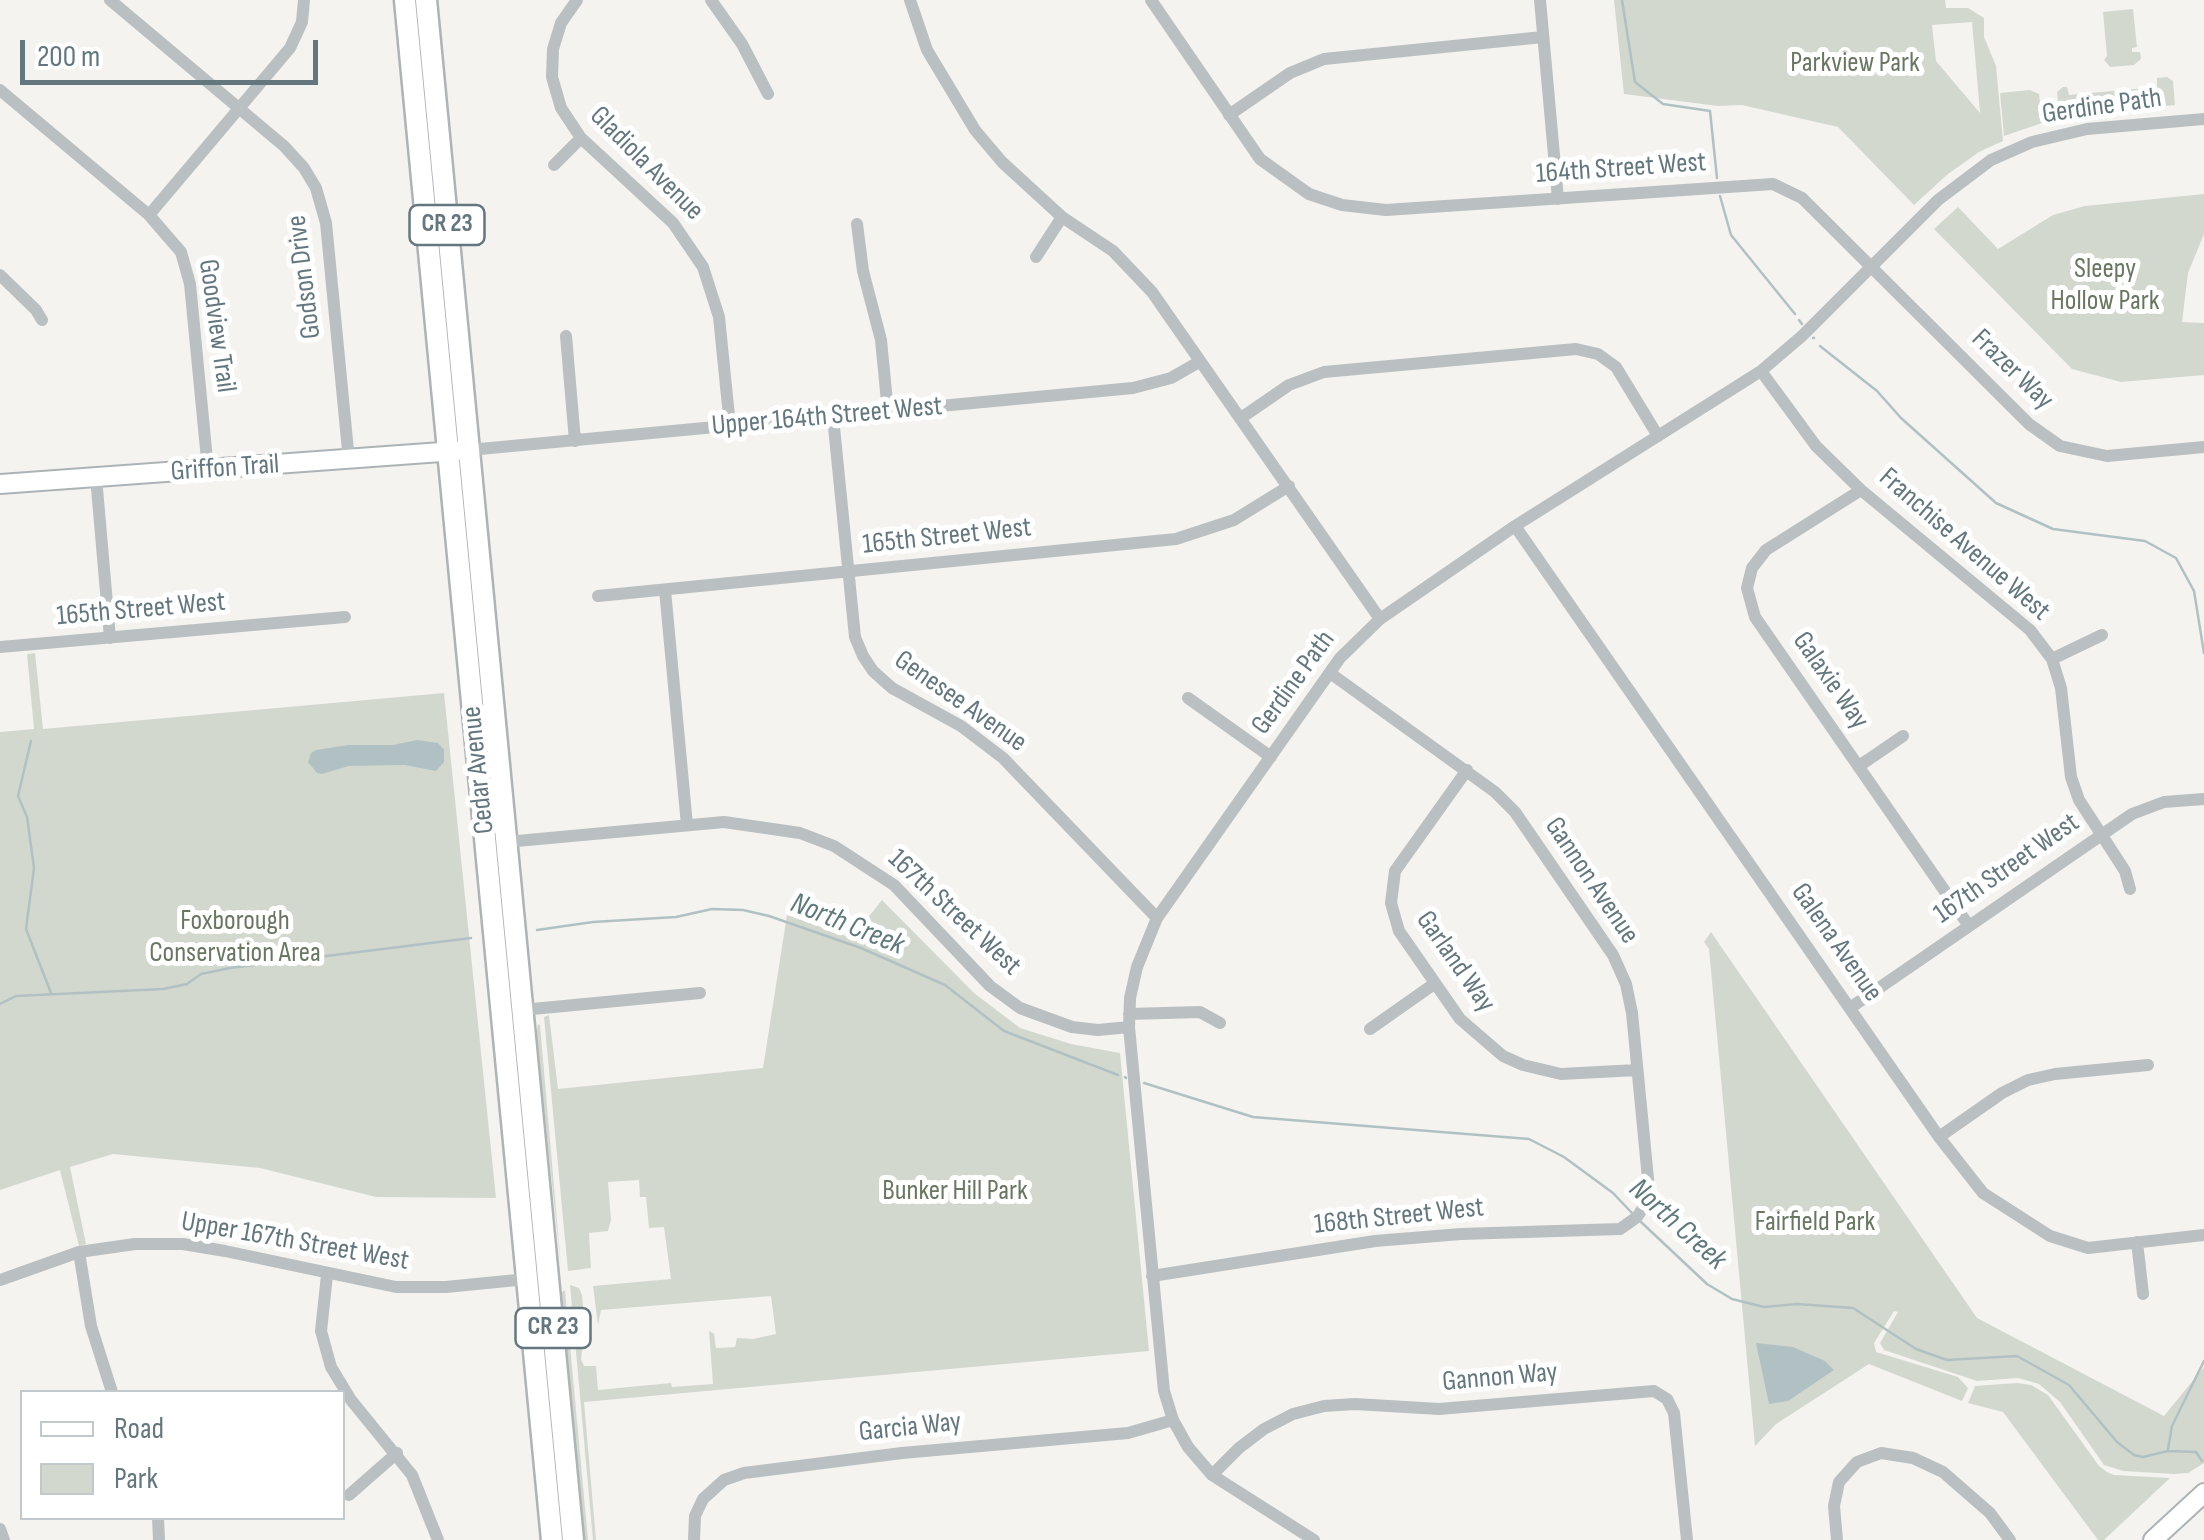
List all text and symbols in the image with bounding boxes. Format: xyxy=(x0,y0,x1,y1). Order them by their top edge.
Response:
scale bar xyxy=(25,20,322,82)
text: 200 m xyxy=(37,39,100,75)
park label: Parkview Park xyxy=(1790,47,1920,81)
street label: Gerdine Path xyxy=(2040,82,2164,132)
street label: Gladiola Avenue xyxy=(582,100,710,228)
street label: 164th Street West xyxy=(1535,146,1707,192)
road number: CR 23 xyxy=(410,205,484,245)
street label: Godson Drive xyxy=(281,213,329,341)
park label: Sleepy Hollow Park xyxy=(2051,253,2159,319)
street label: Goodview Trail xyxy=(190,257,242,395)
street label: Frazer Way xyxy=(1964,323,2060,417)
street label: Upper 164th Street West xyxy=(710,390,944,444)
street label: Griffon Trail xyxy=(170,448,280,490)
street label: Franchise Avenue West xyxy=(1872,462,2056,628)
street label: 165th Street West xyxy=(861,511,1033,563)
street label: 165th Street West xyxy=(55,586,227,634)
street label: Gerdine Path xyxy=(1245,625,1343,741)
street label: Galaxie Way xyxy=(1784,626,1876,736)
street label: Genesee Avenue xyxy=(887,644,1033,760)
street label: Cedar Avenue xyxy=(456,705,502,835)
street label: 167th Street West xyxy=(1928,807,2086,931)
street label: Gannon Avenue xyxy=(1537,811,1645,951)
street label: 167th Street West xyxy=(881,843,1027,983)
street label: Galena Avenue xyxy=(1783,877,1889,1009)
water label: North Creek xyxy=(785,886,909,964)
park label: Foxborough Conservation Area xyxy=(149,905,321,971)
street label: Garland Way xyxy=(1408,905,1502,1019)
water label: North Creek xyxy=(1621,1172,1733,1278)
park label: Bunker Hill Park xyxy=(882,1175,1028,1209)
street label: 168th Street West xyxy=(1312,1191,1486,1243)
street label: Upper 167th Street West xyxy=(179,1205,411,1279)
park label: Fairfield Park xyxy=(1755,1206,1875,1240)
road number: CR 23 xyxy=(516,1308,590,1348)
street label: Gannon Way xyxy=(1441,1356,1559,1400)
legend xyxy=(20,1390,345,1520)
street label: Garcia Way xyxy=(857,1406,963,1450)
text: Road xyxy=(114,1411,164,1447)
text: Park xyxy=(114,1461,158,1497)

